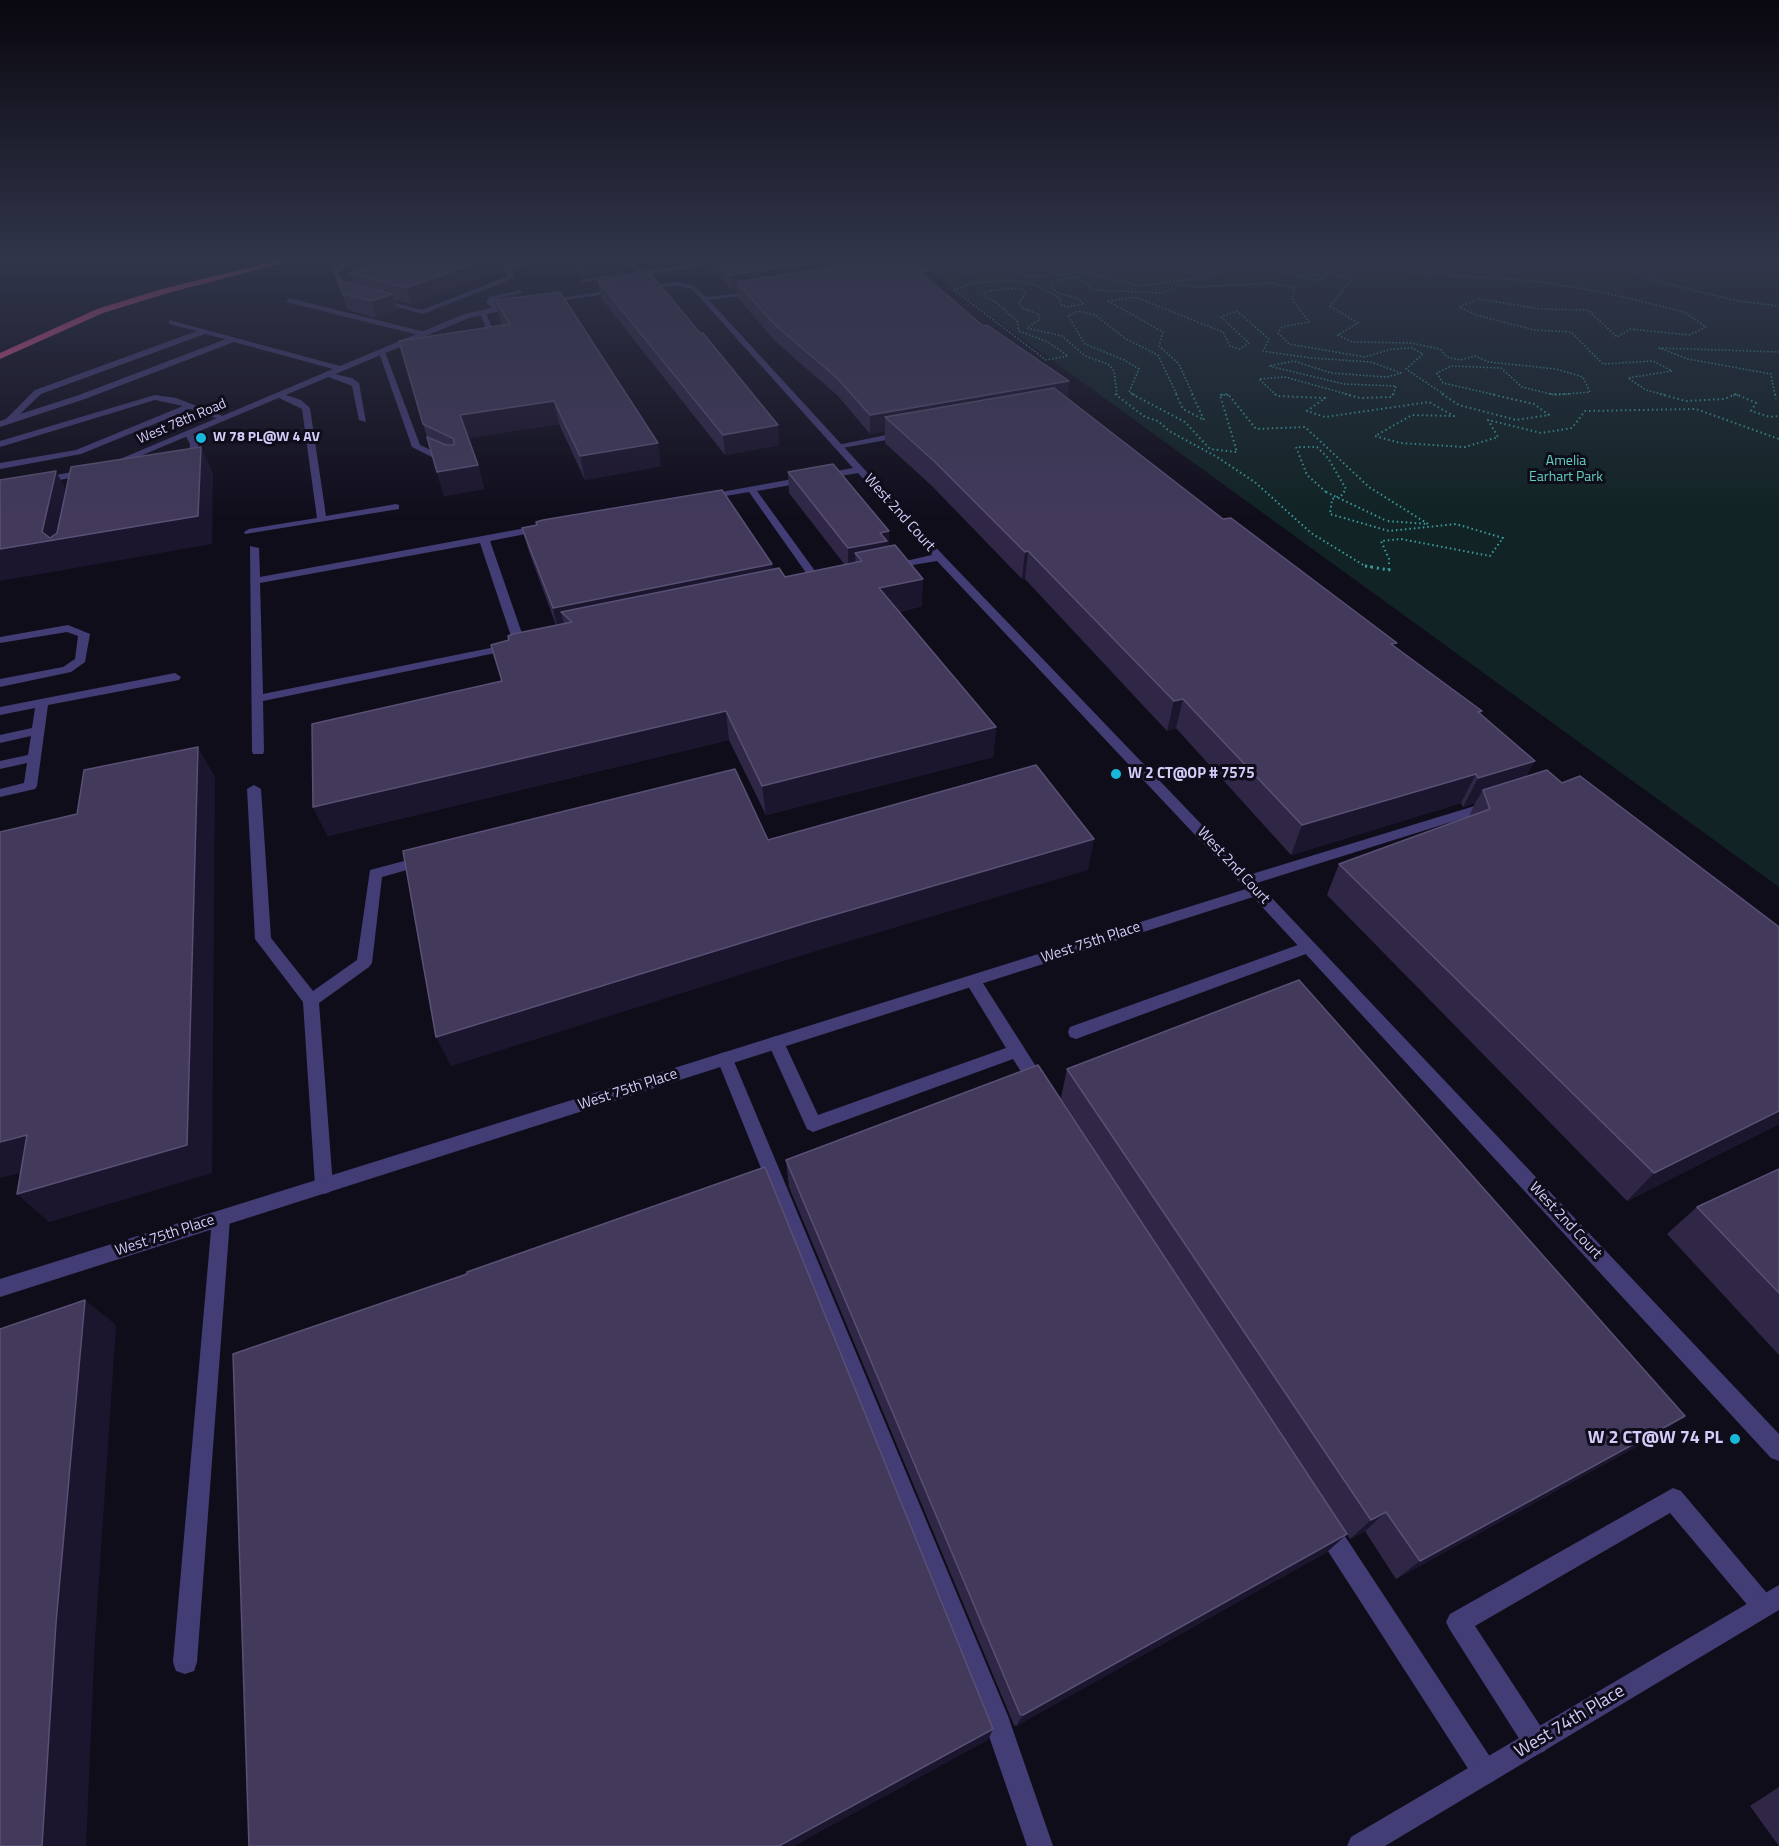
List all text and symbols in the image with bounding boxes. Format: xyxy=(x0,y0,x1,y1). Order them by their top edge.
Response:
street label: West 78th Road xyxy=(135,396,229,448)
place label: W 78 PL@W 4 AV xyxy=(213,430,320,446)
marker: W 78 PL@W 4 AV xyxy=(194,431,208,445)
park label: Amelia Earhart Park xyxy=(1529,454,1603,486)
street label: West 2nd Court xyxy=(859,471,939,555)
place label: W 2 CT@OP # 7575 xyxy=(1128,765,1255,783)
marker: W 2 CT@OP # 7575 xyxy=(1109,767,1123,781)
street label: West 2nd Court xyxy=(1193,824,1273,908)
street label: West 75th Place xyxy=(1039,918,1143,968)
street label: West 75th Place xyxy=(576,1065,680,1115)
street label: West 2nd Court xyxy=(1525,1179,1605,1263)
street label: West 75th Place xyxy=(113,1211,217,1261)
place label: W 2 CT@W 74 PL xyxy=(1588,1428,1723,1450)
marker: W 2 CT@W 74 PL xyxy=(1728,1432,1742,1446)
street label: West 74th Place xyxy=(1511,1681,1629,1763)

